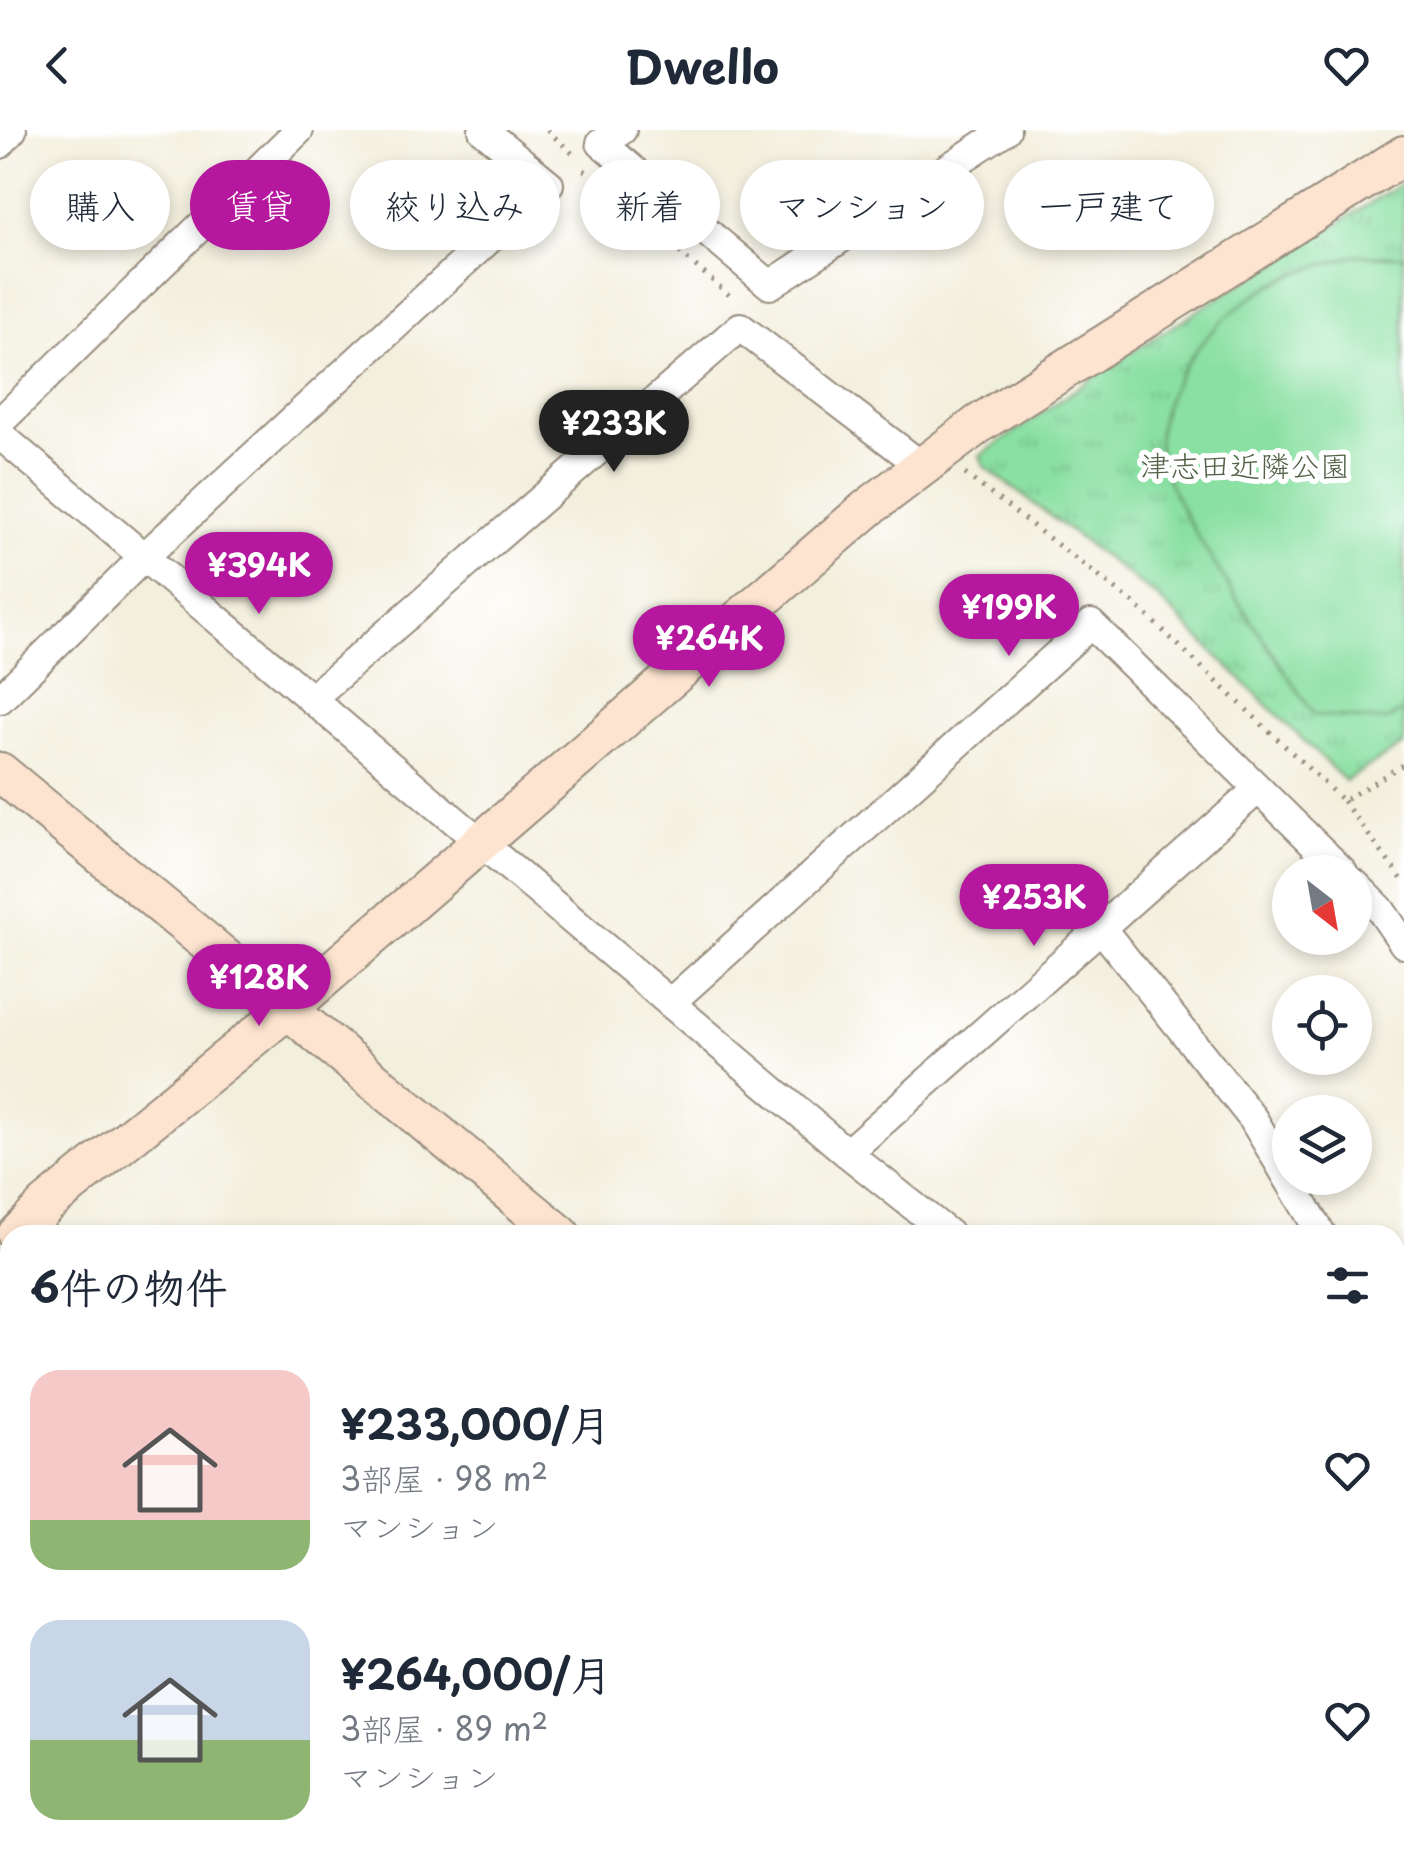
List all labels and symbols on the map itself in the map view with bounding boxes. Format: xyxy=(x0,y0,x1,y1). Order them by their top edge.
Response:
pin: ¥233K xyxy=(544,390,684,475)
park label: 津志田近隣公園 xyxy=(1140,442,1350,487)
pin: ¥394K xyxy=(189,532,329,617)
pin: ¥199K xyxy=(939,574,1079,659)
pin: ¥264K xyxy=(639,605,779,690)
north arrow xyxy=(1272,855,1372,955)
pin: ¥253K xyxy=(964,864,1104,949)
pin: ¥128K xyxy=(189,944,329,1029)

